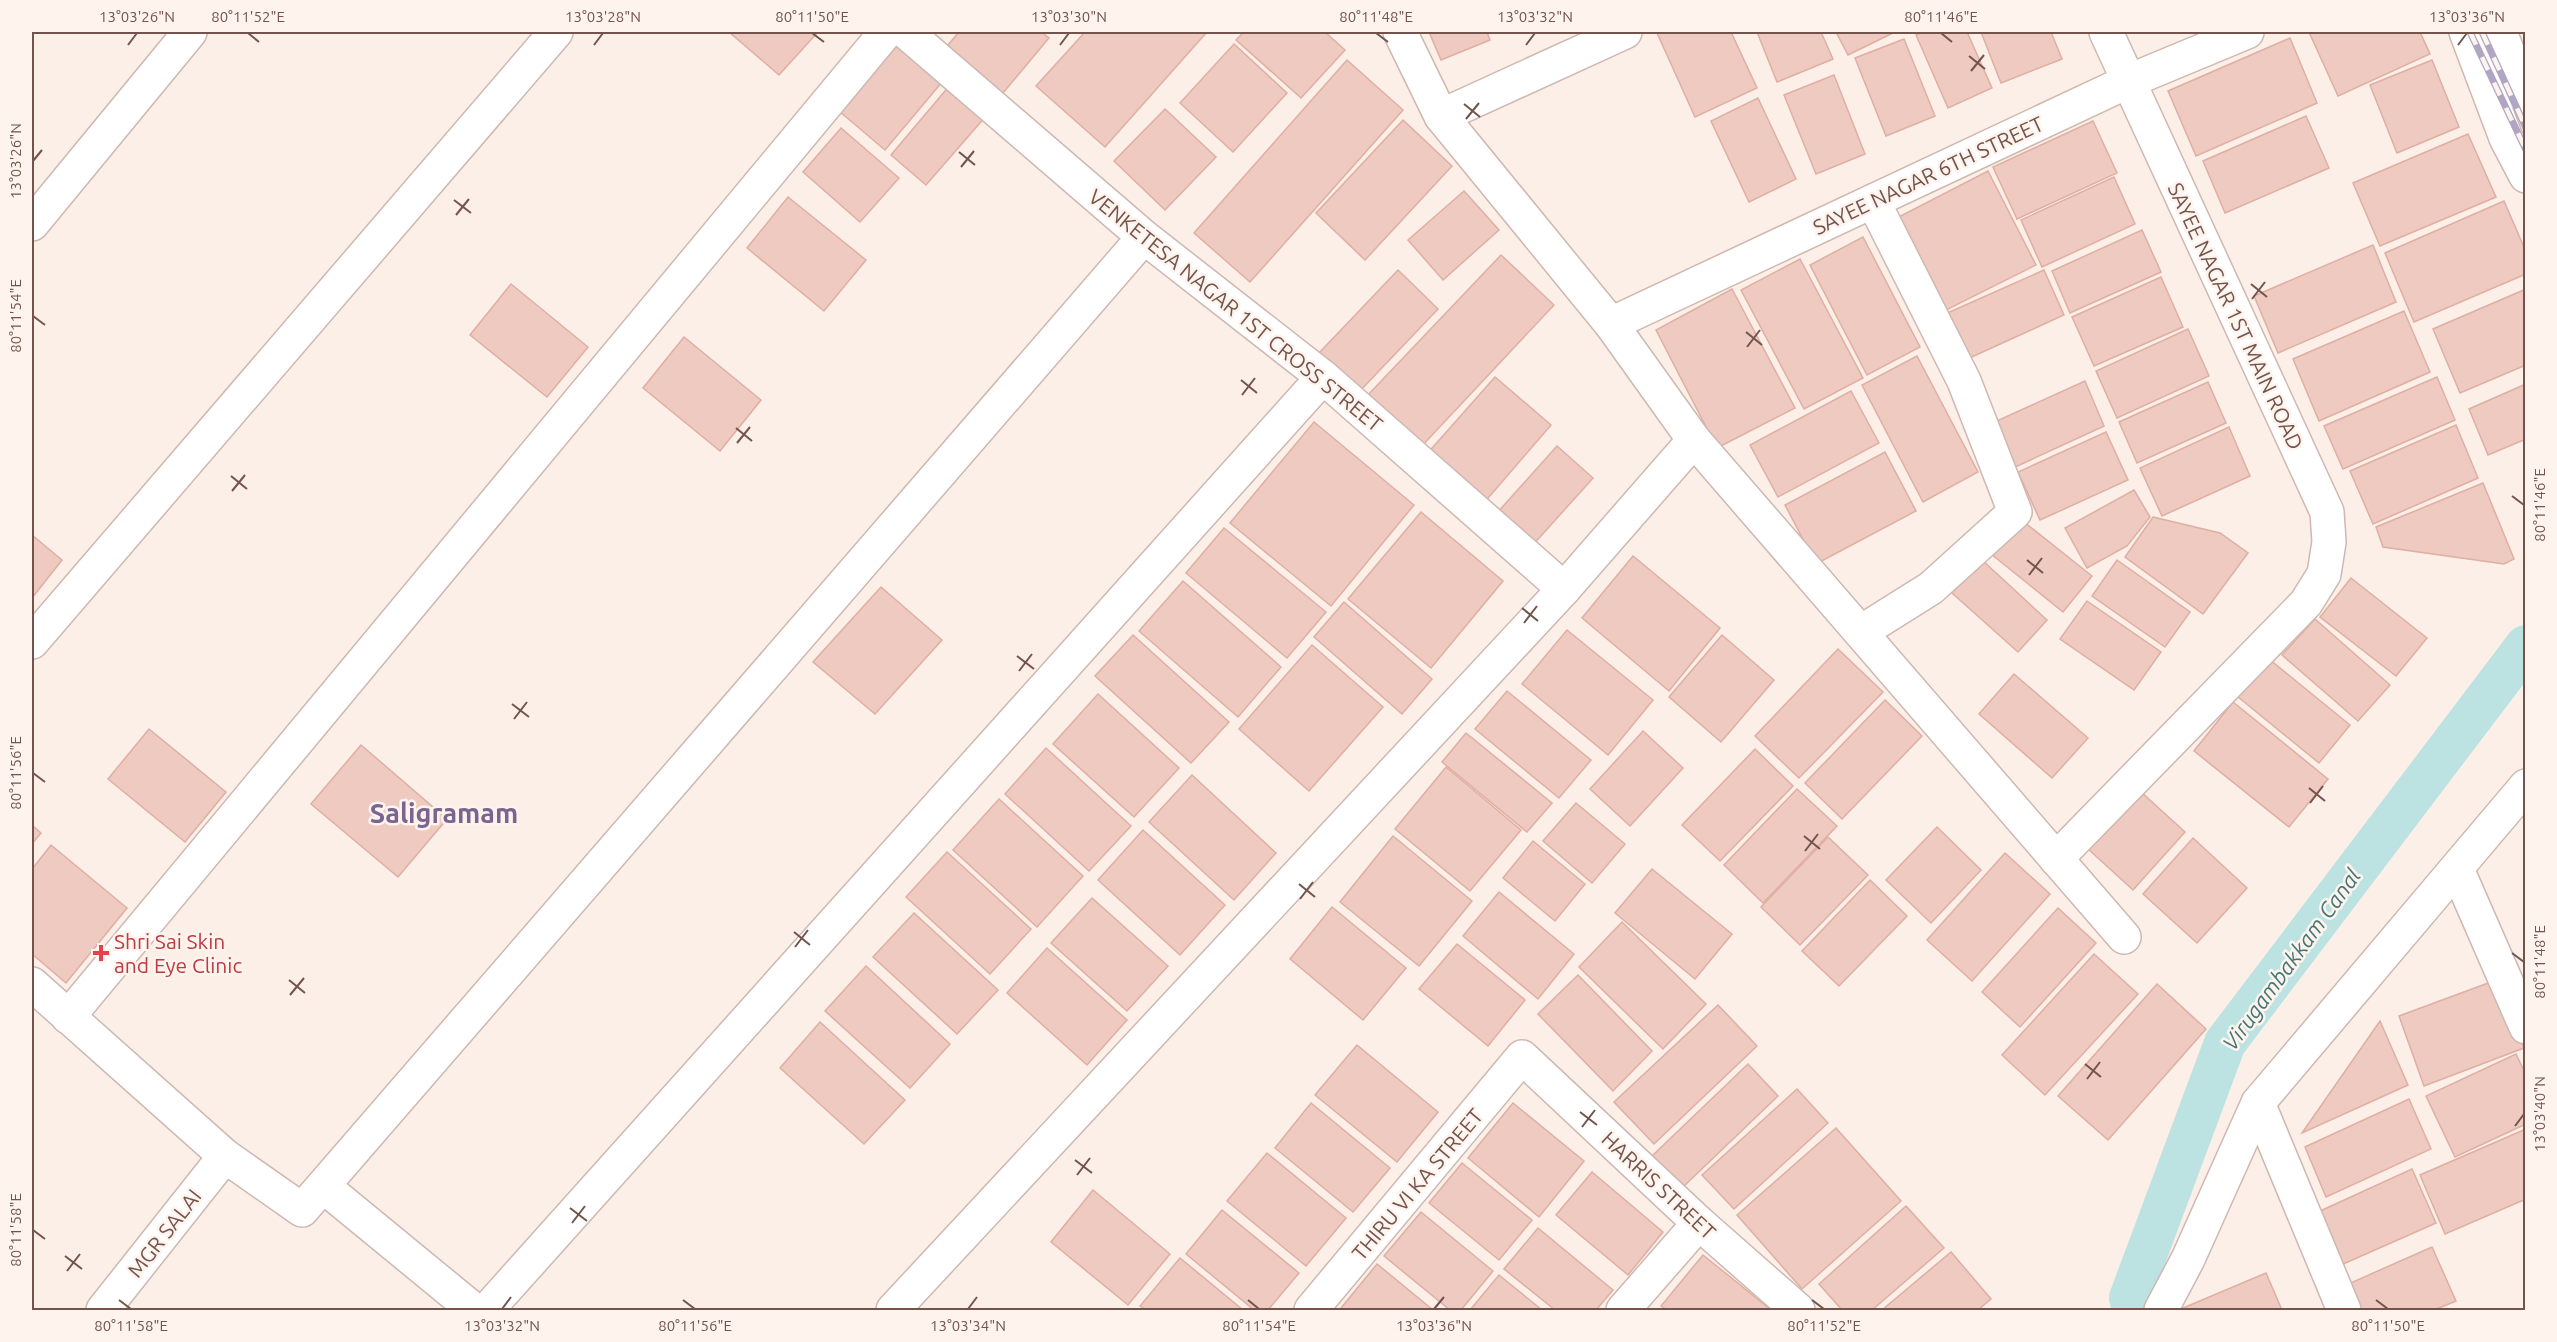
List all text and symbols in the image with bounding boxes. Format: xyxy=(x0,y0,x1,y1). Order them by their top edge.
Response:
text: 13°03'26"N xyxy=(99,8,175,25)
text: 80°11'52"E xyxy=(211,8,285,25)
text: 13°03'28"N xyxy=(565,8,641,25)
text: 80°11'50"E xyxy=(775,8,849,25)
text: 13°03'30"N xyxy=(1031,8,1107,25)
text: 80°11'48"E xyxy=(1339,8,1413,25)
text: 13°03'32"N xyxy=(1497,8,1573,25)
text: 80°11'46"E xyxy=(1904,8,1978,25)
text: 13°03'36"N xyxy=(2429,8,2505,25)
street label: SAYEE NAGAR 6TH STREET xyxy=(1809,111,2047,239)
text: 13°03'26"N xyxy=(7,123,24,199)
street label: SAYEE NAGAR 1ST MAIN ROAD xyxy=(2164,179,2308,453)
street label: VENKETESA NAGAR 1ST CROSS STREET xyxy=(1084,184,1388,436)
text: 80°11'54"E xyxy=(7,279,24,353)
text: 80°11'46"E xyxy=(2531,468,2548,542)
text: 80°11'56"E xyxy=(7,736,24,810)
district label: Saligramam xyxy=(370,798,518,828)
water label: Virugambakkam Canal xyxy=(2217,863,2365,1055)
text: 80°11'48"E xyxy=(2531,925,2548,999)
place label: Shri Sai Skin and Eye Clinic xyxy=(114,929,242,977)
marker: Shri Sai Skin and Eye Clinic xyxy=(92,944,110,962)
text: 13°03'40"N xyxy=(2531,1076,2548,1152)
street label: THIRU VI KA STREET xyxy=(1347,1103,1488,1265)
street label: HARRIS STREET xyxy=(1597,1126,1721,1244)
street label: MGR SALAI xyxy=(122,1184,206,1282)
text: 80°11'58"E xyxy=(7,1193,24,1267)
text: 80°11'58"E xyxy=(94,1317,168,1334)
text: 13°03'32"N xyxy=(464,1317,540,1334)
text: 80°11'56"E xyxy=(658,1317,732,1334)
text: 13°03'34"N xyxy=(930,1317,1006,1334)
text: 80°11'54"E xyxy=(1222,1317,1296,1334)
text: 13°03'36"N xyxy=(1396,1317,1472,1334)
text: 80°11'52"E xyxy=(1787,1317,1861,1334)
text: 80°11'50"E xyxy=(2351,1317,2425,1334)

